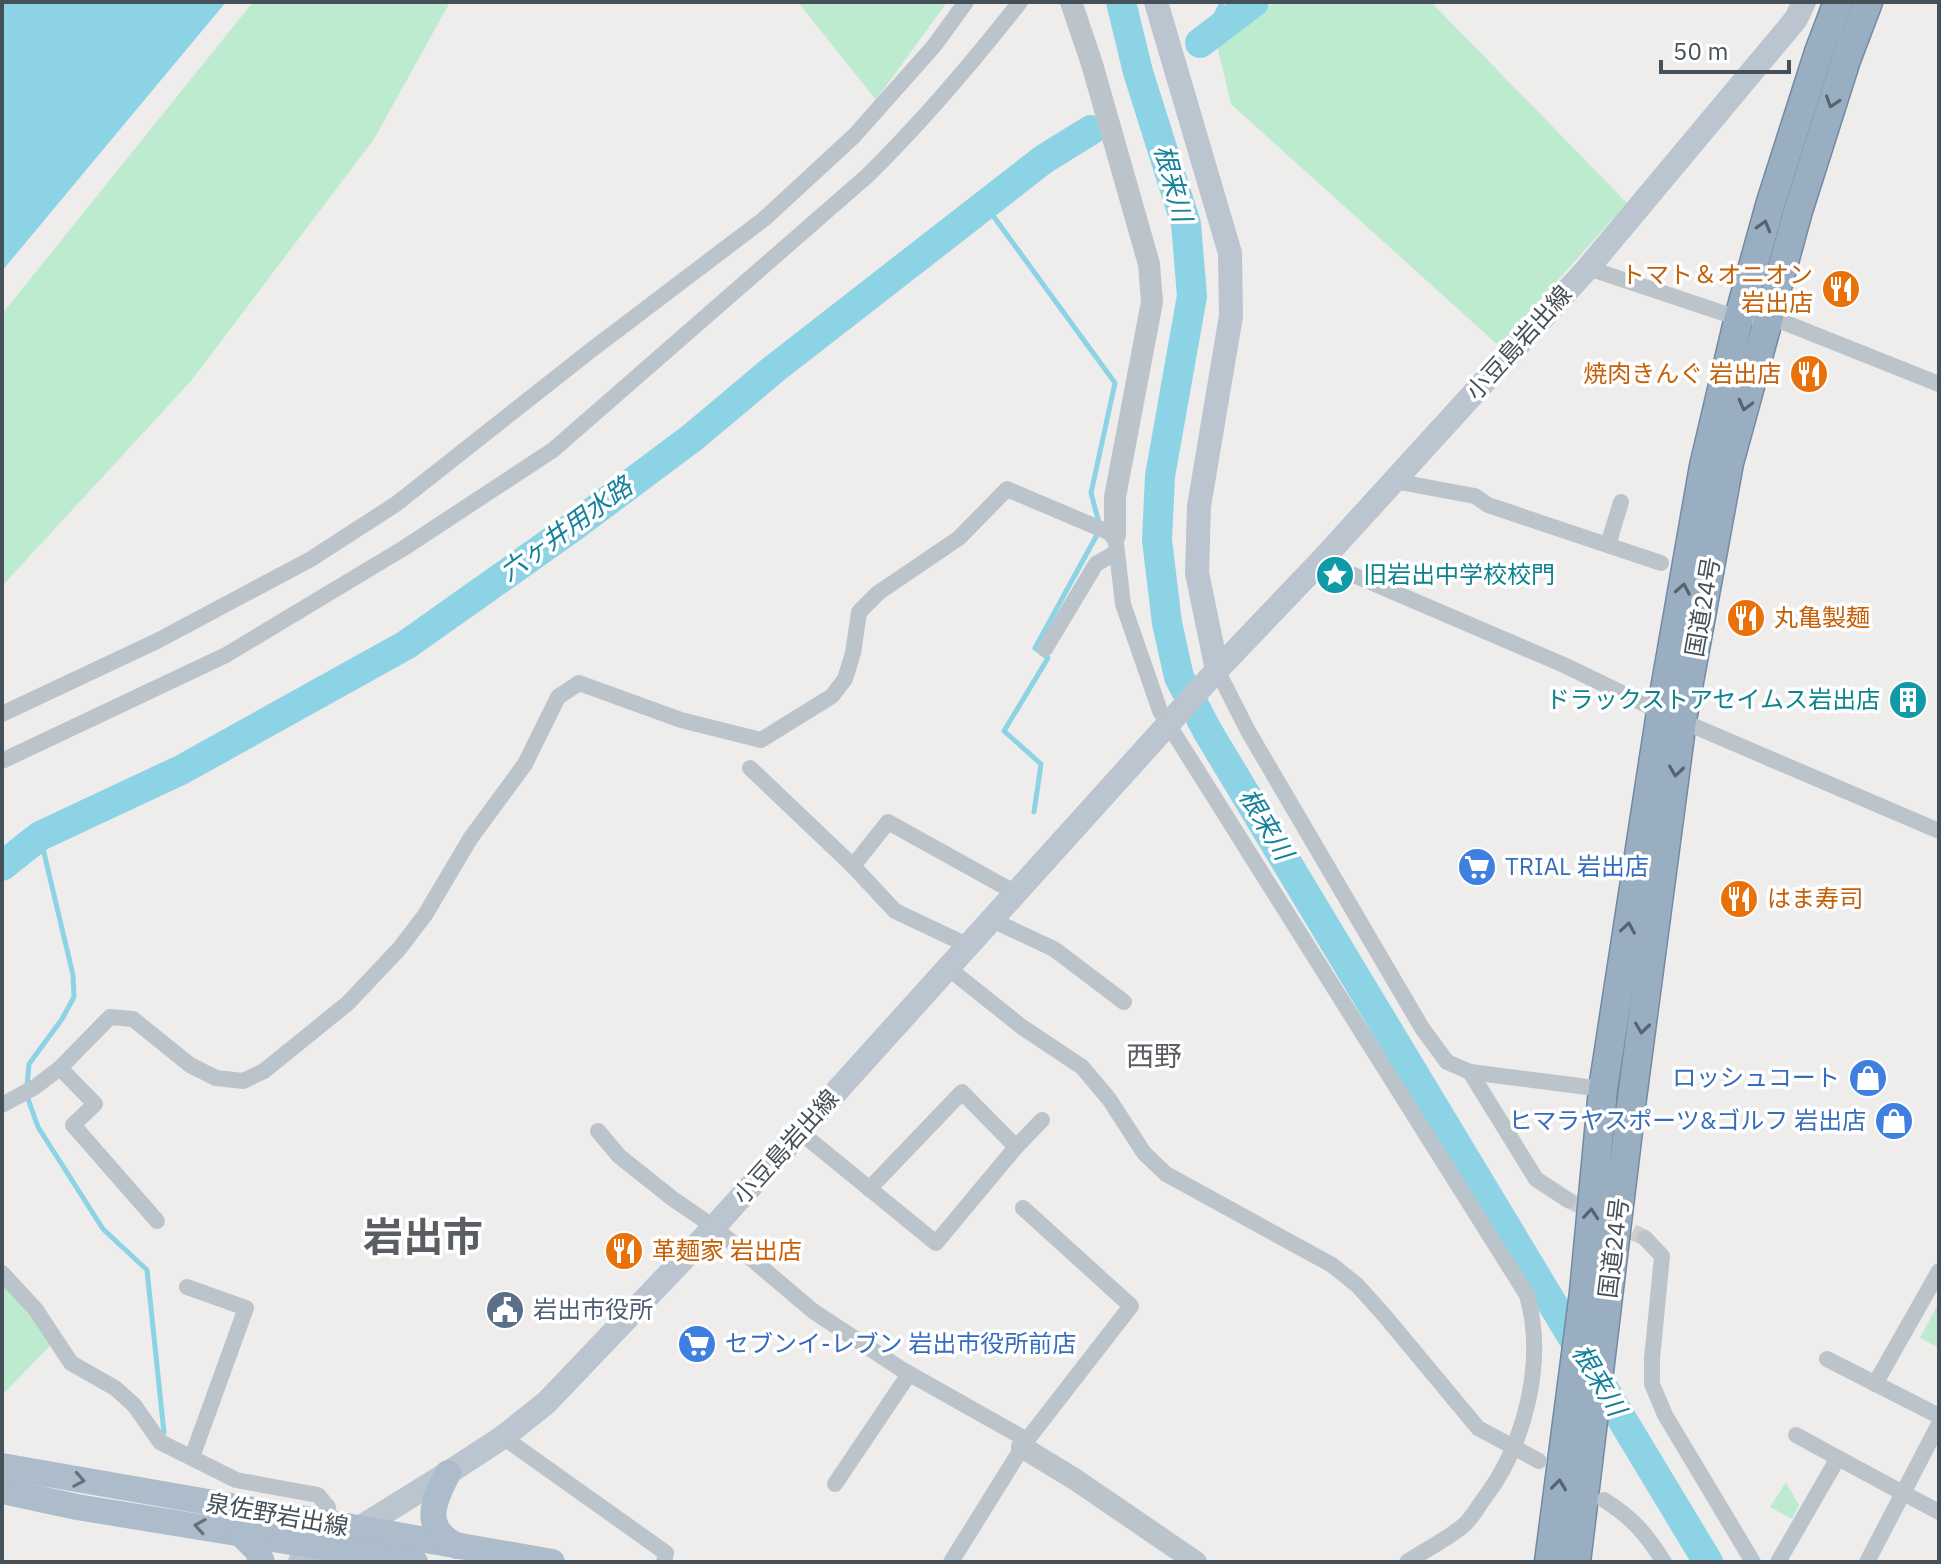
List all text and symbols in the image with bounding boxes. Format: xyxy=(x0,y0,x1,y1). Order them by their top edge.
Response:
scale bar xyxy=(1661,24,1789,74)
text: 50 m xyxy=(1673,35,1728,67)
one-way arrow xyxy=(1826,94,1842,108)
water label: 根来川 xyxy=(1147,141,1201,228)
one-way arrow xyxy=(1755,220,1771,234)
place label: トマト＆オニオン 岩出店 xyxy=(1621,258,1813,318)
restaurant icon: トマト＆オニオン 岩出店 xyxy=(1820,268,1862,310)
street label: 小豆島岩出線 xyxy=(1458,278,1578,407)
restaurant icon: 焼肉きんぐ 岩出店 xyxy=(1788,353,1830,395)
place label: 焼肉きんぐ 岩出店 xyxy=(1583,357,1781,389)
one-way arrow xyxy=(1737,398,1754,412)
water label: 六ヶ井用水路 xyxy=(492,467,640,588)
place icon: 旧岩出中学校校門 xyxy=(1314,554,1356,596)
street label: 国道24号 xyxy=(1678,554,1727,659)
place label: 旧岩出中学校校門 xyxy=(1363,558,1555,590)
one-way arrow xyxy=(1673,582,1690,596)
restaurant icon: 丸亀製麺 xyxy=(1725,597,1767,639)
place label: 丸亀製麺 xyxy=(1774,601,1870,633)
building icon: ドラックストアセイムス岩出店 xyxy=(1887,679,1929,721)
place label: ドラックストアセイムス岩出店 xyxy=(1546,683,1880,715)
one-way arrow xyxy=(1667,764,1684,777)
water label: 根来川 xyxy=(1232,781,1303,868)
supermarket icon: TRIAL 岩出店 xyxy=(1456,846,1498,888)
place label: TRIAL 岩出店 xyxy=(1505,850,1649,882)
restaurant icon: はま寿司 xyxy=(1718,878,1760,920)
place label: はま寿司 xyxy=(1767,882,1863,914)
one-way arrow xyxy=(1619,922,1636,935)
one-way arrow xyxy=(1633,1022,1650,1035)
district label: 西野 xyxy=(1126,1037,1182,1074)
shop icon: ロッシュコート xyxy=(1847,1057,1889,1099)
place label: ロッシュコート xyxy=(1672,1061,1840,1093)
street label: 小豆島岩出線 xyxy=(725,1082,845,1211)
shop icon: ヒマラヤスポーツ&ゴルフ 岩出店 xyxy=(1873,1100,1915,1142)
place label: ヒマラヤスポーツ&ゴルフ 岩出店 xyxy=(1508,1104,1866,1136)
street label: 国道24号 xyxy=(1591,1196,1635,1300)
one-way arrow xyxy=(1583,1207,1600,1220)
district label: 岩出市 xyxy=(363,1210,483,1262)
restaurant icon: 革麺家 岩出店 xyxy=(603,1230,645,1272)
place label: 革麺家 岩出店 xyxy=(652,1234,802,1266)
public building icon: 岩出市役所 xyxy=(484,1289,526,1331)
place label: 岩出市役所 xyxy=(533,1293,653,1325)
supermarket icon: セブンイ-レブン 岩出市役所前店 xyxy=(676,1323,718,1365)
place label: セブンイ-レブン 岩出市役所前店 xyxy=(725,1327,1076,1359)
water label: 根来川 xyxy=(1565,1337,1636,1424)
one-way arrow xyxy=(72,1470,85,1487)
one-way arrow xyxy=(1550,1478,1567,1491)
street label: 泉佐野岩出線 xyxy=(203,1486,351,1542)
one-way arrow xyxy=(193,1518,207,1535)

